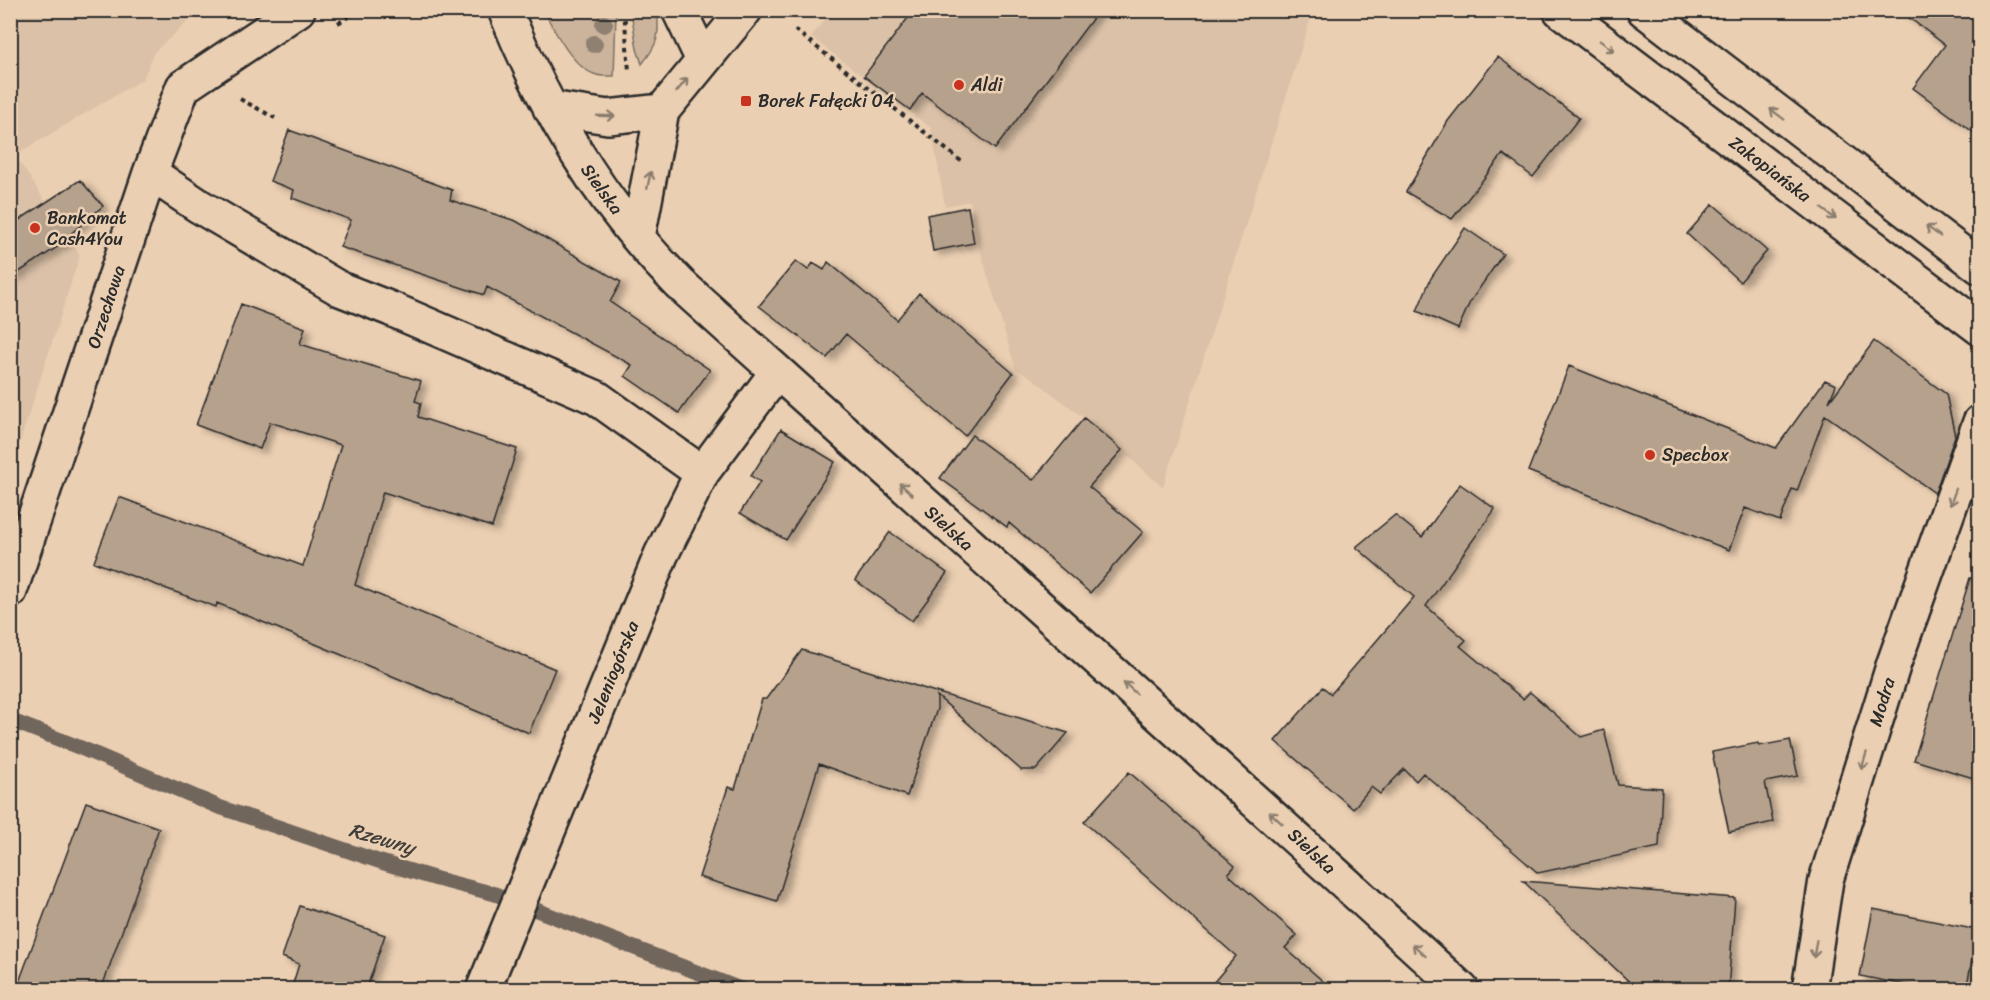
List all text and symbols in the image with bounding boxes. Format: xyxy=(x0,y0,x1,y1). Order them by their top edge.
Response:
one-way arrow xyxy=(1599,39,1615,52)
place label: Aldi xyxy=(970,69,1003,101)
one-way arrow xyxy=(676,77,689,93)
marker: Aldi xyxy=(952,78,966,92)
place label: Borek Fałęcki 04 xyxy=(758,85,894,117)
marker: Borek Fałęcki 04 xyxy=(739,94,753,108)
one-way arrow xyxy=(1770,108,1786,120)
one-way arrow xyxy=(595,110,615,121)
street label: Zakopiańska xyxy=(1722,127,1819,211)
street label: Sielska xyxy=(572,156,632,222)
one-way arrow xyxy=(644,171,655,190)
place label: Bankomat Cash4You xyxy=(47,202,127,255)
one-way arrow xyxy=(1821,208,1837,220)
marker: Bankomat Cash4You xyxy=(28,221,42,235)
one-way arrow xyxy=(1925,225,1941,238)
street label: Orzechowa xyxy=(78,261,134,353)
place label: Specbox xyxy=(1662,439,1730,471)
marker: Specbox xyxy=(1643,448,1657,462)
one-way arrow xyxy=(899,482,914,496)
one-way arrow xyxy=(1946,487,1957,506)
street label: Sielska xyxy=(917,497,981,559)
street label: Jeleniogórska xyxy=(577,615,648,729)
street label: Modra xyxy=(1859,673,1905,730)
one-way arrow xyxy=(1123,681,1138,695)
one-way arrow xyxy=(1857,751,1868,770)
one-way arrow xyxy=(1269,811,1284,825)
water label: Rzewny xyxy=(345,812,422,866)
street label: Sielska xyxy=(1280,820,1344,882)
one-way arrow xyxy=(1810,939,1821,959)
one-way arrow xyxy=(1412,943,1427,957)

